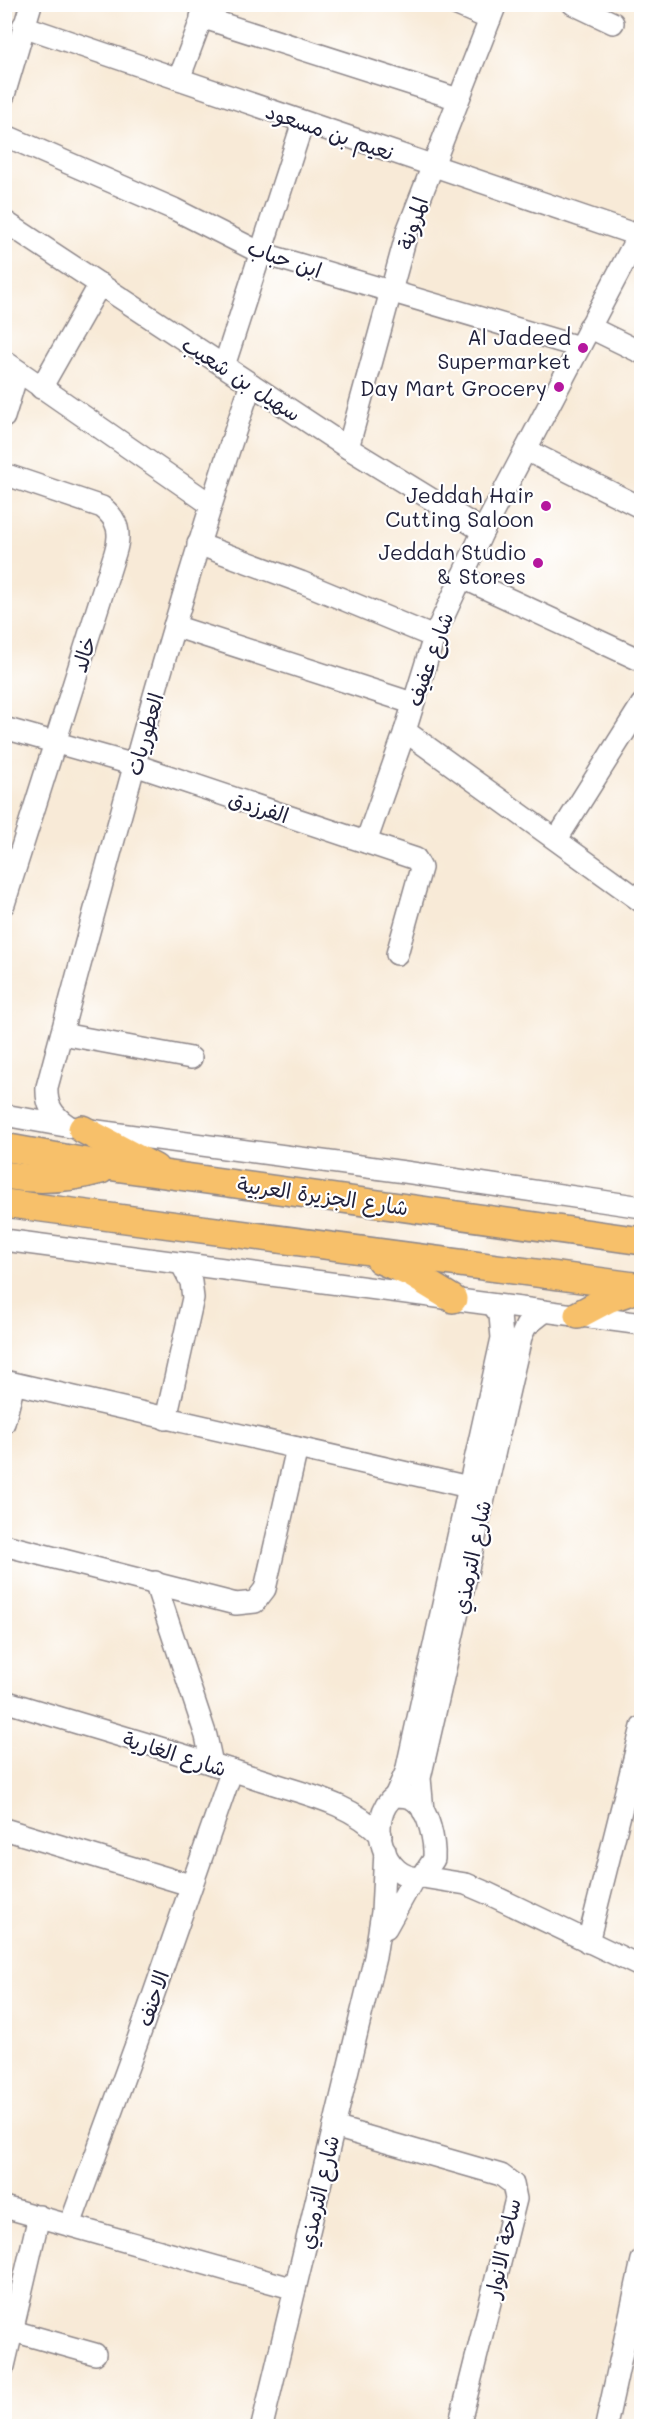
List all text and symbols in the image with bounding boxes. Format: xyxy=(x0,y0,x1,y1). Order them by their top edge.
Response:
street label: نعيم بن مسعود xyxy=(261,96,398,169)
street label: المرونة xyxy=(391,193,434,253)
street label: ابن حباب xyxy=(244,233,326,284)
place label: Al Jadeed Supermarket xyxy=(437,323,571,374)
street label: سهيل بن شعيب xyxy=(177,329,307,427)
marker: Al Jadeed Supermarket xyxy=(576,341,590,355)
place label: Day Mart Grocery xyxy=(360,374,547,401)
marker: Day Mart Grocery xyxy=(552,380,566,394)
place label: Jeddah Hair Cutting Saloon xyxy=(385,481,534,532)
marker: Jeddah Hair Cutting Saloon xyxy=(539,499,553,513)
place label: Jeddah Studio & Stores xyxy=(378,538,526,589)
marker: Jeddah Studio & Stores xyxy=(531,556,545,570)
street label: شارع عفيف xyxy=(400,608,461,711)
street label: خالد xyxy=(65,633,101,675)
street label: العطوريات xyxy=(119,690,171,779)
street label: الفرزدق xyxy=(226,784,292,828)
street label: شارع الجزيرة العربية xyxy=(235,1170,410,1223)
street label: شارع الترمذي xyxy=(446,1497,499,1617)
street label: شارع الغارية xyxy=(119,1725,230,1784)
street label: الاحنف xyxy=(130,1966,174,2030)
street label: شارع الترمذي xyxy=(292,2132,347,2252)
street label: ساحة الانوار xyxy=(478,2196,527,2302)

